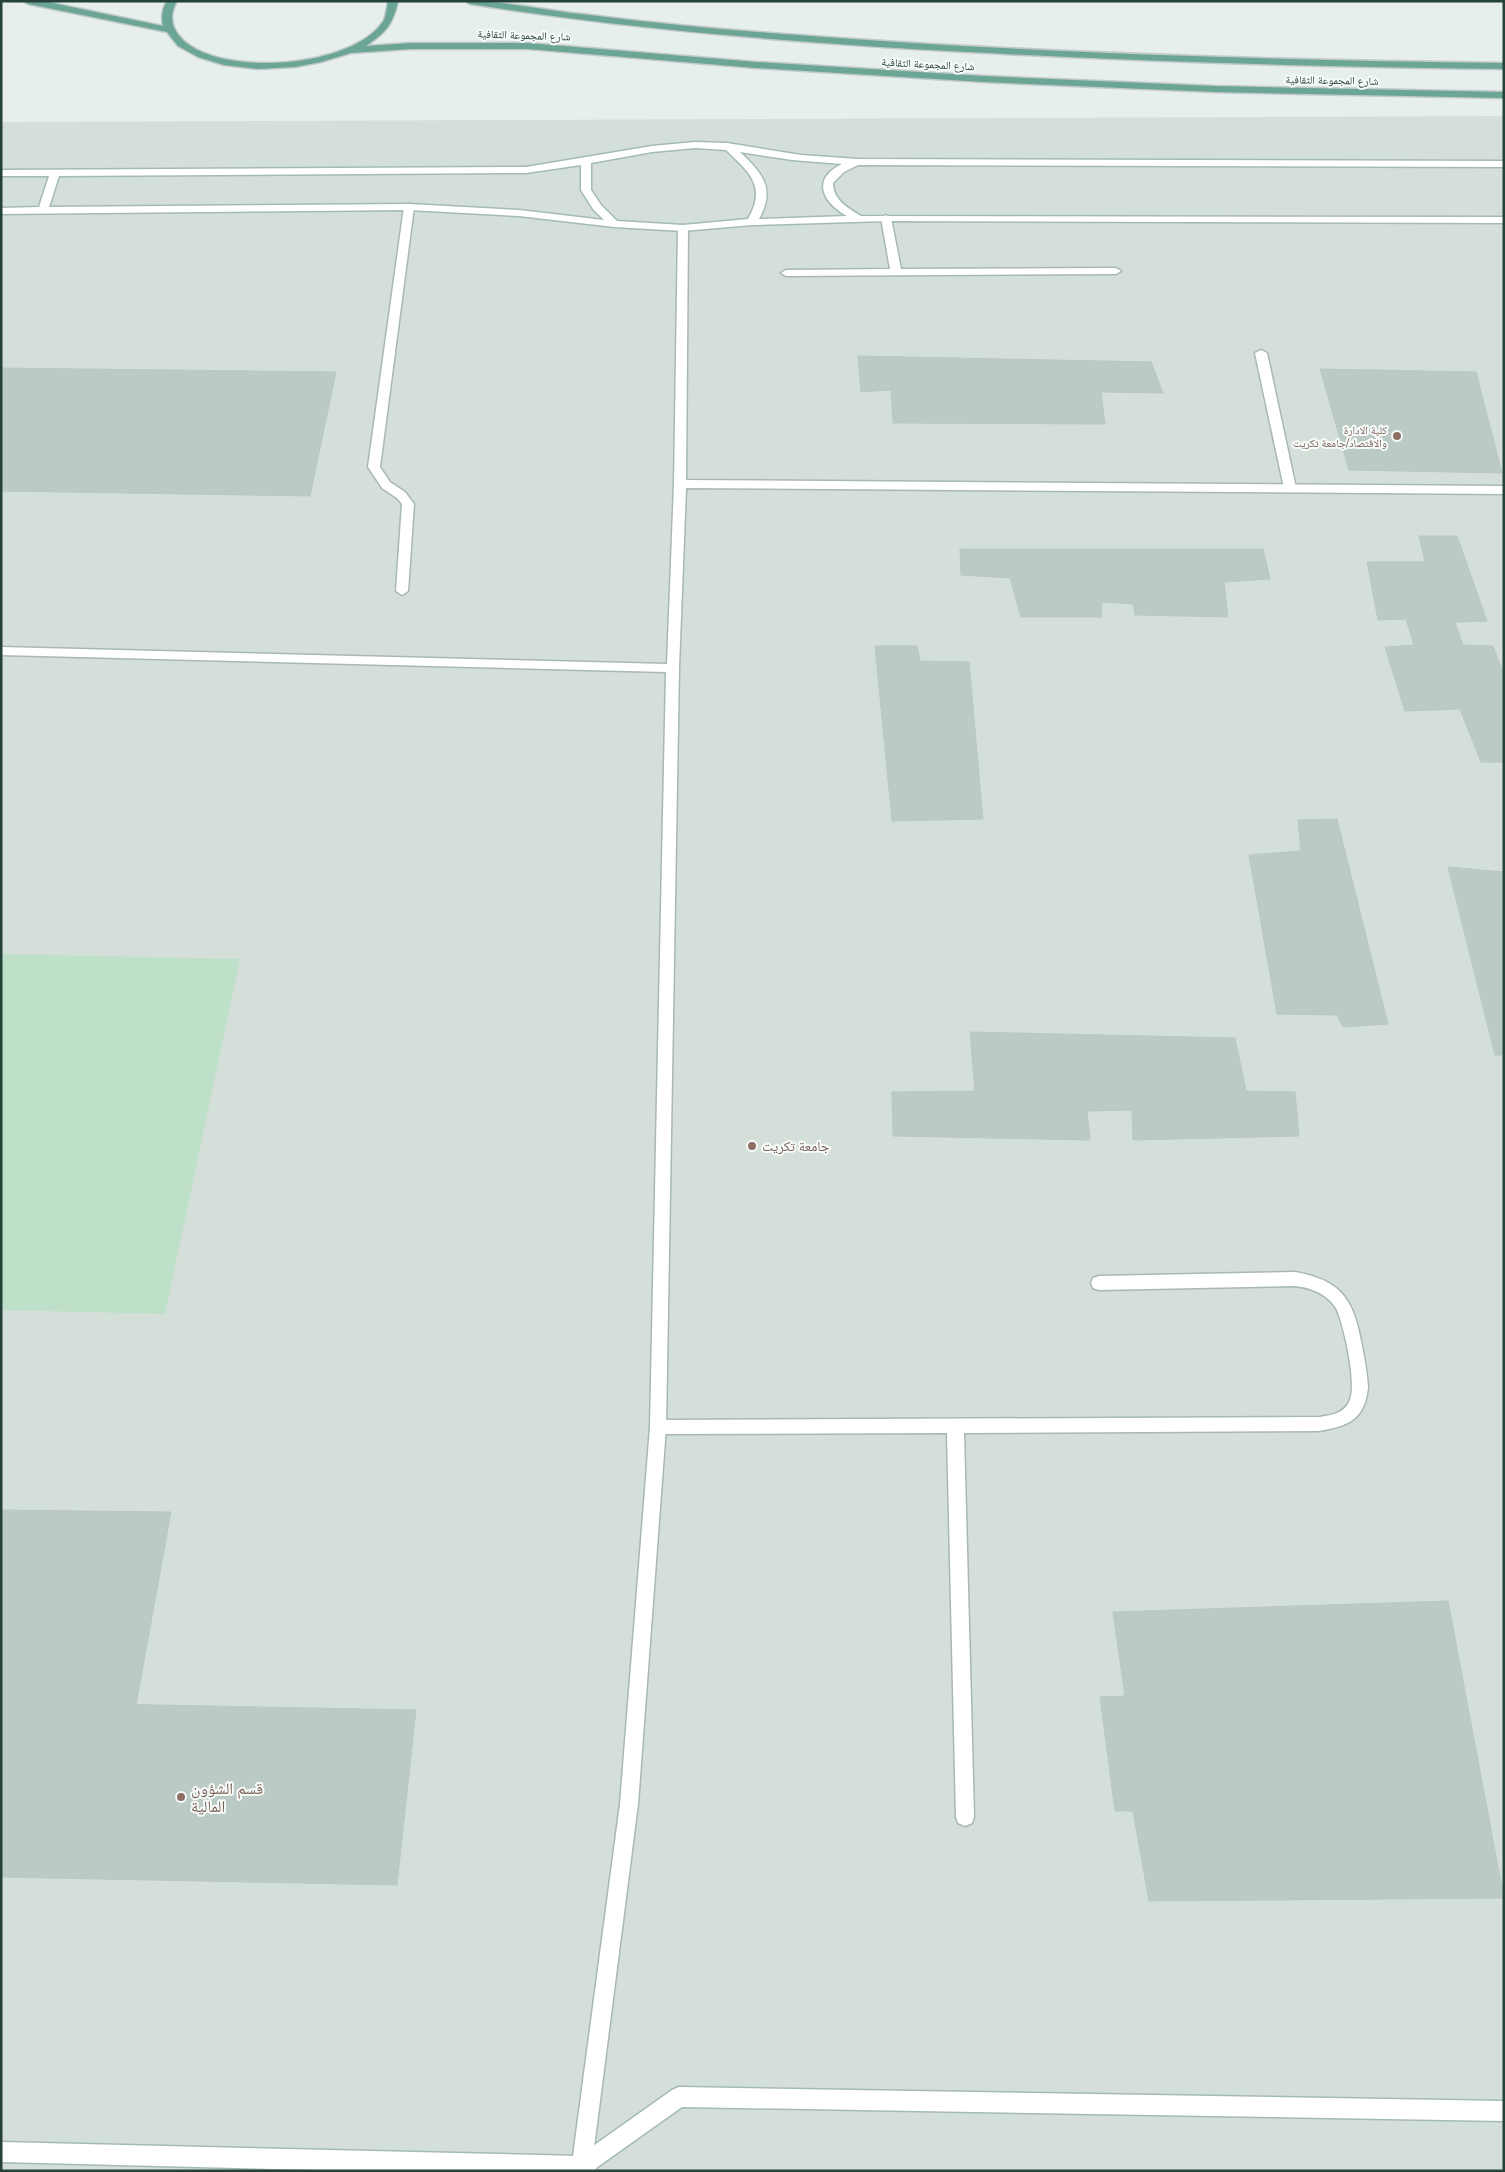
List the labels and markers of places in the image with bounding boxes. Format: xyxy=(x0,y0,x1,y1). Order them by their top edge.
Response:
place label: كلية الادارة والاقتصاد/جامعة تكريت xyxy=(1293,423,1387,450)
marker: كلية الادارة والاقتصاد/جامعة تكريت xyxy=(1391,430,1403,442)
place label: جامعة تكريت xyxy=(762,1137,830,1155)
marker: جامعة تكريت xyxy=(746,1140,758,1152)
place label: قسم الشؤون المالية xyxy=(191,1778,263,1816)
marker: قسم الشؤون المالية xyxy=(175,1791,187,1803)

